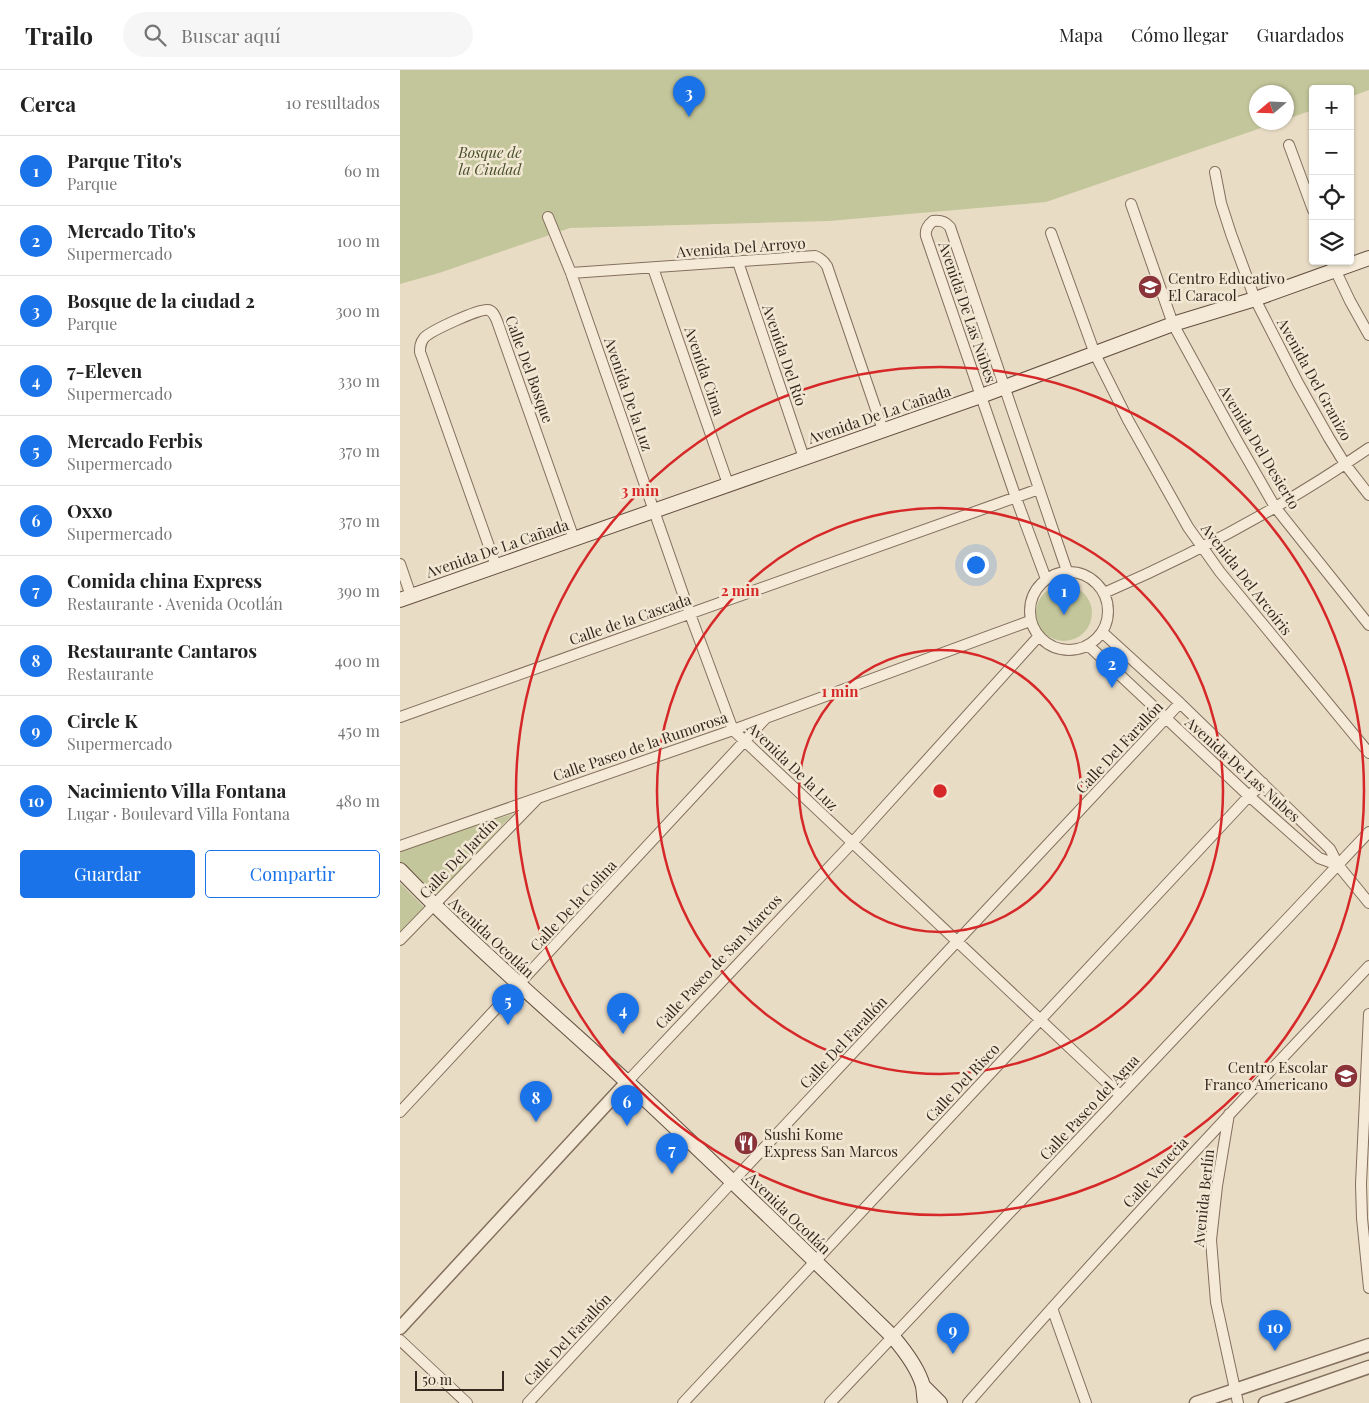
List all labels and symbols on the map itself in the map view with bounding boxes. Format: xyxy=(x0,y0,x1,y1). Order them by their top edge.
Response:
pin: 3 xyxy=(673,76,705,117)
north arrow xyxy=(1249,85,1294,130)
park label: Bosque de la Ciudad xyxy=(457,142,522,179)
street label: Avenida Del Arroyo xyxy=(675,233,806,262)
street label: Avenida De Las Nubes xyxy=(934,238,1002,385)
place label: Centro Educativo El Caracol xyxy=(1168,268,1285,305)
school or university icon: Centro Educativo El Caracol xyxy=(1137,274,1163,300)
street label: Avenida Del Río xyxy=(758,301,812,408)
street label: Calle Del Bosque xyxy=(501,312,559,426)
street label: Avenida Del Granizo xyxy=(1273,313,1357,444)
street label: Avenida Cima xyxy=(680,323,730,419)
street label: Avenida De la Luz xyxy=(600,334,658,454)
street label: Avenida De La Cañada xyxy=(804,380,954,448)
street label: Avenida Del Desierto xyxy=(1215,381,1305,513)
text: 3 min xyxy=(621,480,660,500)
street label: Avenida De La Cañada xyxy=(422,514,572,582)
street label: Avenida Del Arcoíris xyxy=(1196,518,1297,639)
your location xyxy=(963,552,989,578)
pin: 1 xyxy=(1048,574,1080,615)
text: 2 min xyxy=(721,580,760,600)
street label: Calle de la Cascada xyxy=(566,589,694,649)
pin: 2 xyxy=(1096,647,1128,688)
text: 1 min xyxy=(822,681,859,701)
street label: Calle Del Farallón xyxy=(1071,696,1167,798)
street label: Calle Paseo de la Rumorosa xyxy=(550,706,731,785)
street label: Avenida De Las Nubes xyxy=(1181,711,1305,826)
street label: Avenida De la Luz xyxy=(743,717,843,815)
centre of rings xyxy=(931,782,949,800)
street label: Calle Del Jardín xyxy=(415,813,502,903)
street label: Calle De la Colina xyxy=(525,855,621,955)
street label: Calle Paseo de San Marcos xyxy=(650,889,786,1033)
street label: Avenida Ocotlán xyxy=(444,891,539,982)
pin: 5 xyxy=(492,984,524,1025)
street label: Calle Del Farallón xyxy=(795,991,891,1093)
pin: 4 xyxy=(607,993,639,1034)
street label: Calle Del Risco xyxy=(920,1038,1004,1126)
street label: Calle Paseo del Agua xyxy=(1035,1050,1143,1164)
place label: Centro Escolar Franco Americano xyxy=(1204,1057,1328,1094)
school or university icon: Centro Escolar Franco Americano xyxy=(1333,1063,1359,1089)
pin: 8 xyxy=(520,1081,552,1122)
pin: 6 xyxy=(611,1085,643,1126)
place label: Sushi Kome Express San Marcos xyxy=(764,1124,898,1161)
restaurant icon: Sushi Kome Express San Marcos xyxy=(733,1130,759,1156)
street label: Calle Venecia xyxy=(1118,1132,1193,1212)
pin: 7 xyxy=(656,1133,688,1174)
street label: Avenida Berlín xyxy=(1188,1148,1218,1249)
street label: Avenida Ocotlán xyxy=(742,1167,836,1258)
street label: Calle Del Farallón xyxy=(519,1288,615,1390)
pin: 10 xyxy=(1259,1310,1291,1351)
pin: 9 xyxy=(937,1313,969,1354)
scale bar xyxy=(415,1368,504,1391)

